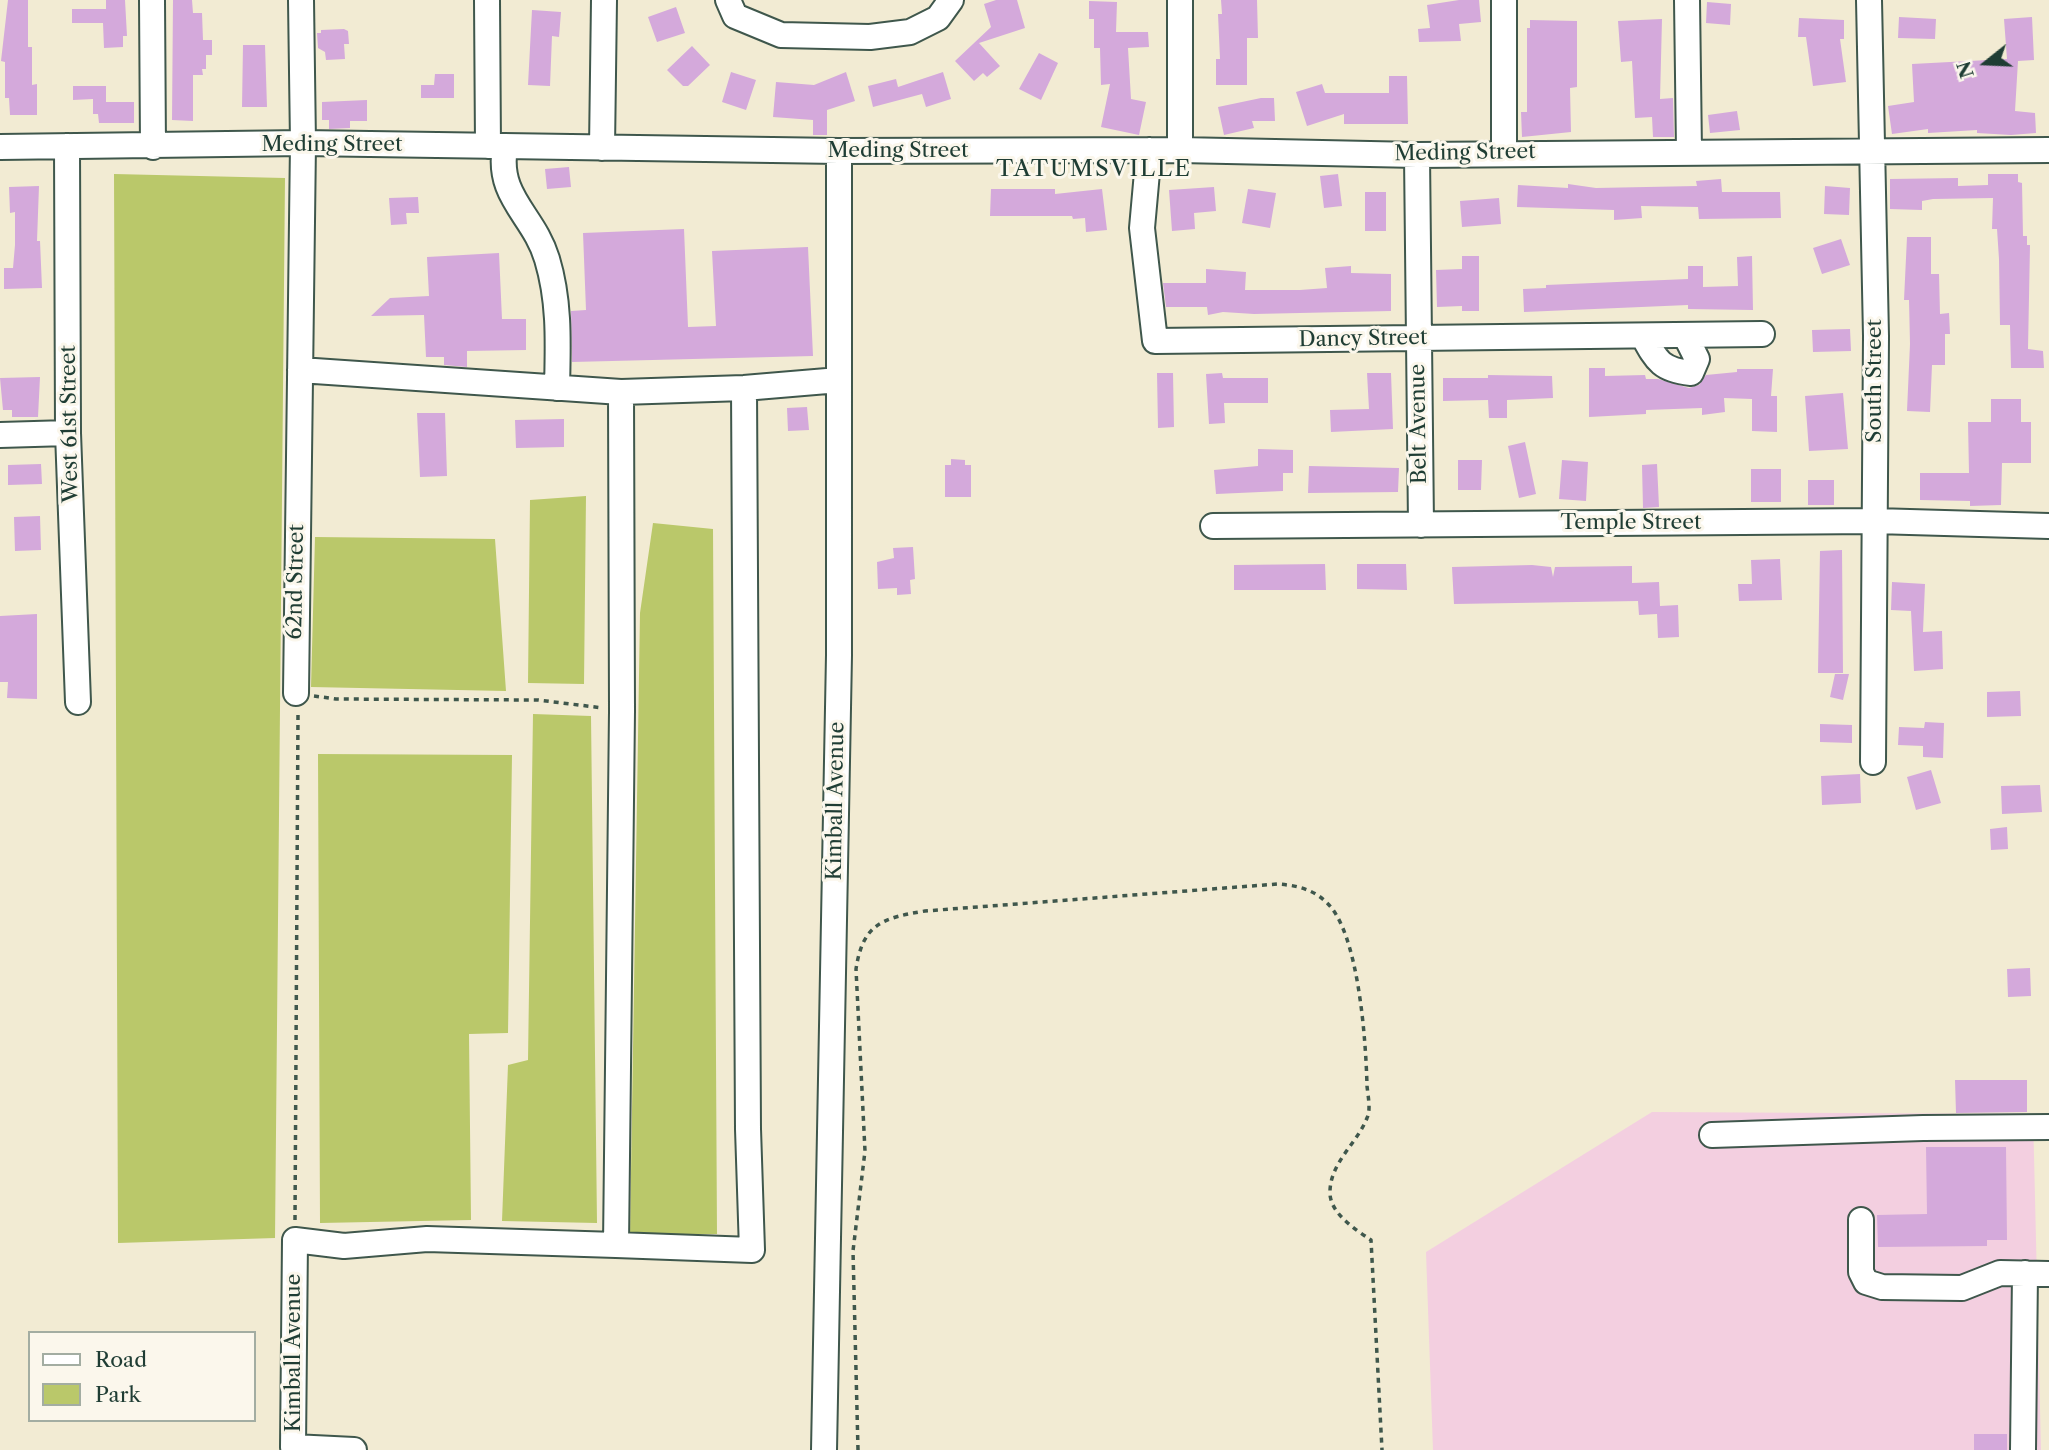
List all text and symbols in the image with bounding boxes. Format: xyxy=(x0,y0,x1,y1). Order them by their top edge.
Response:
north arrow xyxy=(1951,28,2021,98)
text: N xyxy=(1952,58,1979,81)
street label: Meding Street xyxy=(261,132,403,158)
street label: Meding Street xyxy=(827,138,969,164)
street label: Meding Street xyxy=(1394,139,1536,167)
district label: TATUMSVILLE xyxy=(997,155,1191,183)
street label: South Street xyxy=(1862,319,1888,443)
street label: Dancy Street xyxy=(1298,325,1428,353)
street label: West 61st Street xyxy=(56,345,84,503)
street label: Belt Avenue xyxy=(1405,364,1433,484)
street label: Temple Street xyxy=(1560,510,1702,536)
street label: 62nd Street xyxy=(282,524,310,640)
street label: Kimball Avenue xyxy=(822,721,850,881)
street label: Kimball Avenue xyxy=(281,1274,307,1432)
legend xyxy=(28,1331,256,1422)
text: Road xyxy=(95,1347,147,1372)
text: Park xyxy=(95,1382,141,1407)

